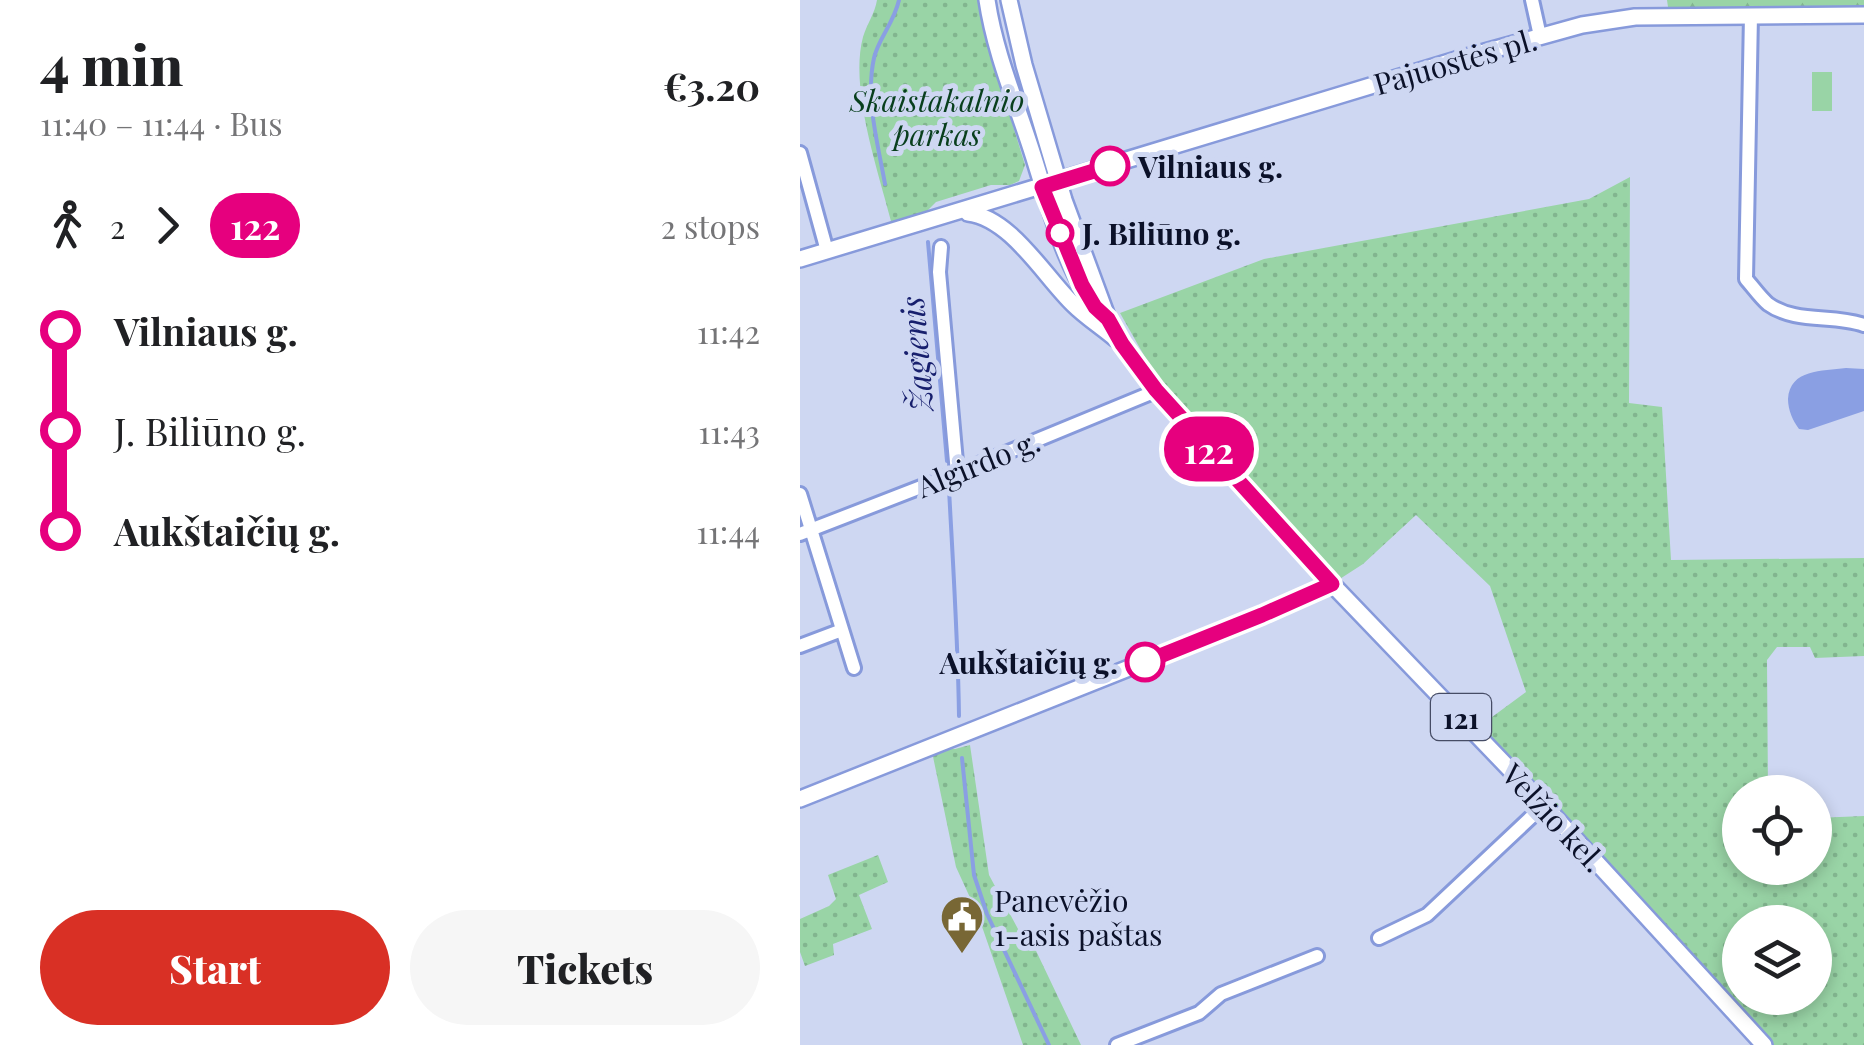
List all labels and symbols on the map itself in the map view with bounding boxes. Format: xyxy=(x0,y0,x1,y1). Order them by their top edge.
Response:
street label: Pajuostės pl. xyxy=(1369,19,1541,103)
park label: Skaistakalnio parkas xyxy=(849,80,1024,154)
place label: Vilniaus g. xyxy=(1137,146,1283,186)
marker: Vilniaus g. xyxy=(1091,147,1129,185)
place label: J. Biliūno g. xyxy=(1081,213,1241,253)
marker: J. Biliūno g. xyxy=(1047,220,1073,246)
water label: Žagienis xyxy=(889,295,942,415)
line badge: 122 xyxy=(1152,416,1266,482)
street label: Algirdo g. xyxy=(909,420,1046,506)
place label: Aukštaičių g. xyxy=(939,642,1118,682)
marker: Aukštaičių g. xyxy=(1126,643,1164,681)
road number: 121 xyxy=(1431,694,1491,740)
street label: Velžio kel. xyxy=(1493,754,1614,880)
place label: Panevėžio 1-asis paštas xyxy=(994,880,1162,954)
public building icon: Panevėžio 1-asis paštas xyxy=(939,894,985,955)

